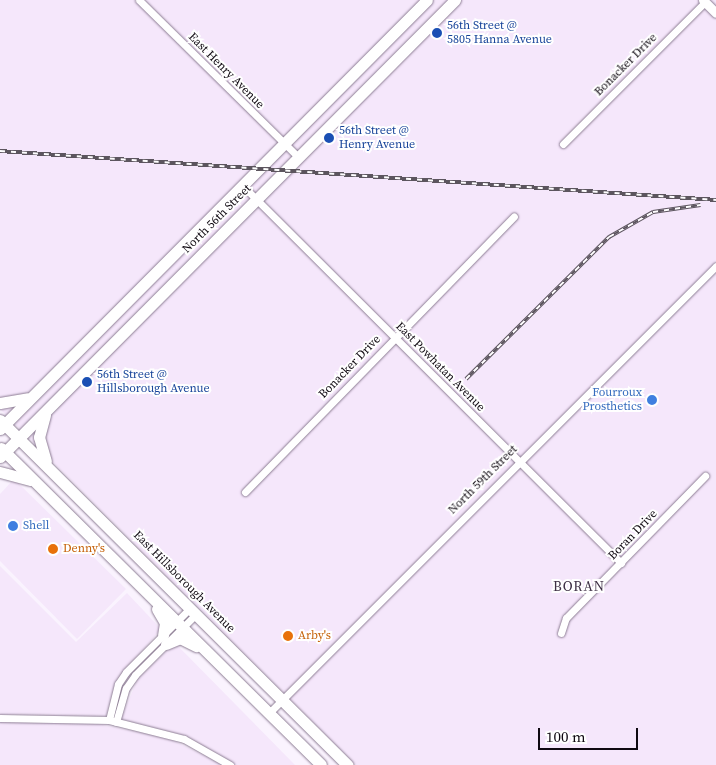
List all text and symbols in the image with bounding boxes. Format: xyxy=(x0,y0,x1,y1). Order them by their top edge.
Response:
place label: 56th Street @ 5805 Hanna Avenue xyxy=(447,19,552,47)
marker: 56th Street @ 5805 Hanna Avenue xyxy=(431,27,443,39)
street label: East Henry Avenue xyxy=(185,30,267,112)
street label: Bonacker Drive xyxy=(592,31,660,99)
place label: 56th Street @ Henry Avenue xyxy=(339,124,415,152)
marker: 56th Street @ Henry Avenue xyxy=(323,132,335,144)
street label: North 56th Street xyxy=(180,182,254,256)
street label: East Powhatan Avenue xyxy=(392,319,488,415)
street label: Bonacker Drive xyxy=(316,332,384,402)
place label: 56th Street @ Hillsborough Avenue xyxy=(97,368,210,396)
marker: 56th Street @ Hillsborough Avenue xyxy=(81,376,93,388)
place label: Fourroux Prosthetics xyxy=(583,386,642,414)
marker: Fourroux Prosthetics xyxy=(646,394,658,406)
street label: North 59th Street xyxy=(446,443,520,517)
street label: Boran Drive xyxy=(606,507,660,563)
place label: Shell xyxy=(23,519,49,533)
marker: Shell xyxy=(7,520,19,532)
street label: East Hillsborough Avenue xyxy=(130,528,238,636)
place label: Denny's xyxy=(63,542,105,556)
marker: Denny's xyxy=(47,543,59,555)
district label: BORAN xyxy=(552,578,606,594)
place label: Arby's xyxy=(298,629,331,643)
marker: Arby's xyxy=(282,630,294,642)
scale bar xyxy=(541,718,641,750)
text: 100 m xyxy=(546,726,586,747)

